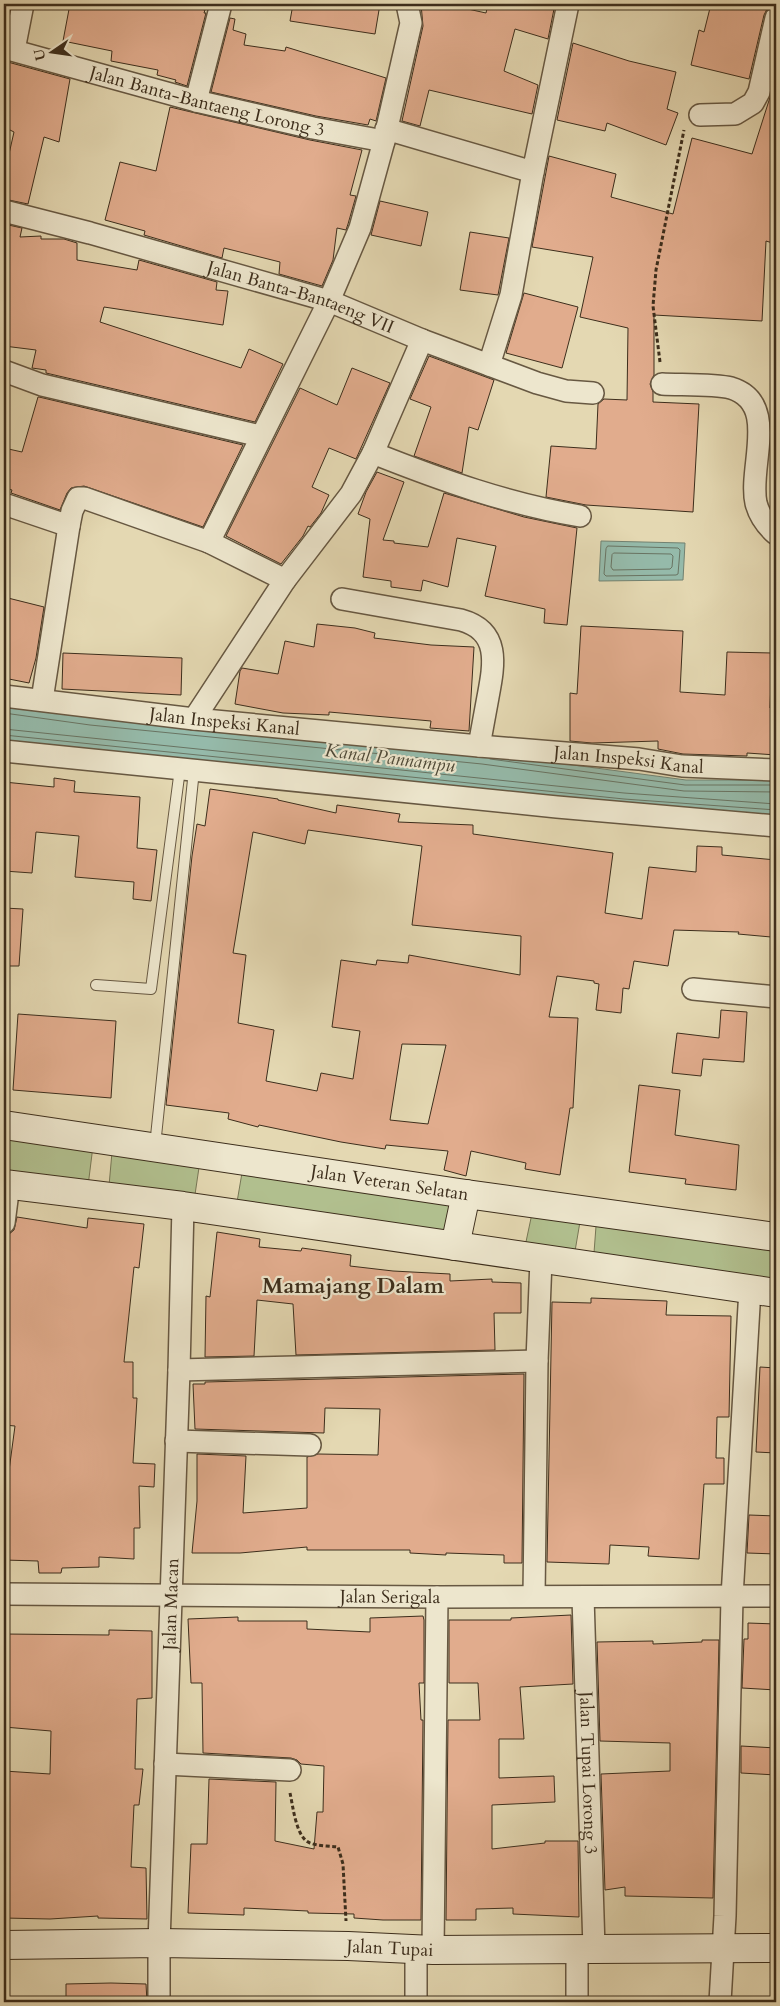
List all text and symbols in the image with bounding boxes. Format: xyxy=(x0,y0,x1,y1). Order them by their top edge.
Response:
north arrow xyxy=(28,28,78,78)
text: U xyxy=(29,47,50,63)
street label: Jalan Banta-Bantaeng Lorong 3 xyxy=(84,59,327,142)
street label: Jalan Banta-Bantaeng VII xyxy=(201,254,398,339)
street label: Jalan Inspeksi Kanal xyxy=(145,701,301,741)
water label: Kanal Pannampu xyxy=(323,737,457,779)
street label: Jalan Inspeksi Kanal xyxy=(550,739,705,779)
street label: Jalan Veteran Selatan xyxy=(306,1158,471,1207)
district label: Mamajang Dalam xyxy=(262,1271,445,1301)
street label: Jalan Macan xyxy=(157,1557,185,1654)
street label: Jalan Serigala xyxy=(337,1584,441,1610)
street label: Jalan Tupai Lorong 3 xyxy=(573,1688,604,1855)
street label: Jalan Tupai xyxy=(343,1933,434,1963)

